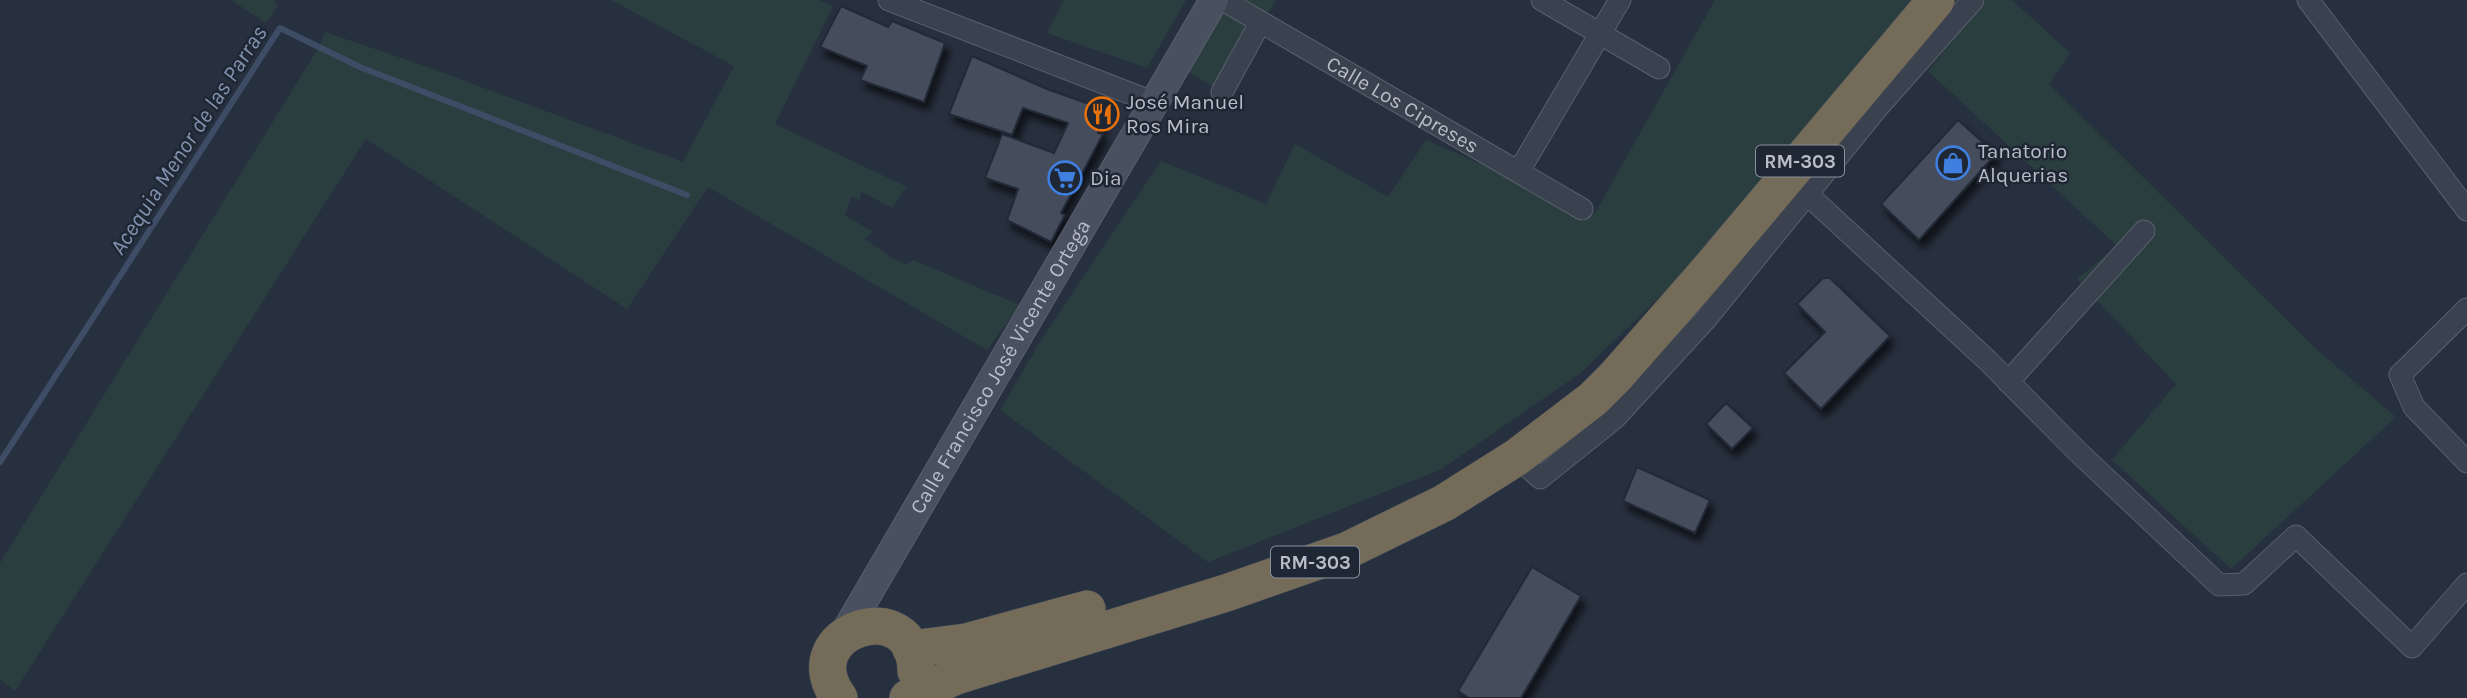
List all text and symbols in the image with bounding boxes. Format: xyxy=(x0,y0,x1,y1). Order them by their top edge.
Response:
water label: Acequia Menor de las Parras xyxy=(104,21,273,260)
street label: Calle Los Cipreses xyxy=(1322,51,1483,158)
place label: José Manuel Ros Mira xyxy=(1126,90,1244,138)
restaurant icon: José Manuel Ros Mira xyxy=(1083,95,1121,133)
place label: Tanatorio Alquerias xyxy=(1978,139,2068,187)
shop icon: Tanatorio Alquerias xyxy=(1934,144,1972,182)
road number: RM-303 xyxy=(1756,146,1844,176)
supermarket icon: Dia xyxy=(1046,159,1084,197)
place label: Dia xyxy=(1090,166,1122,190)
street label: Calle Francisco José Vicente Ortega xyxy=(905,215,1095,518)
road number: RM-303 xyxy=(1271,547,1359,578)

